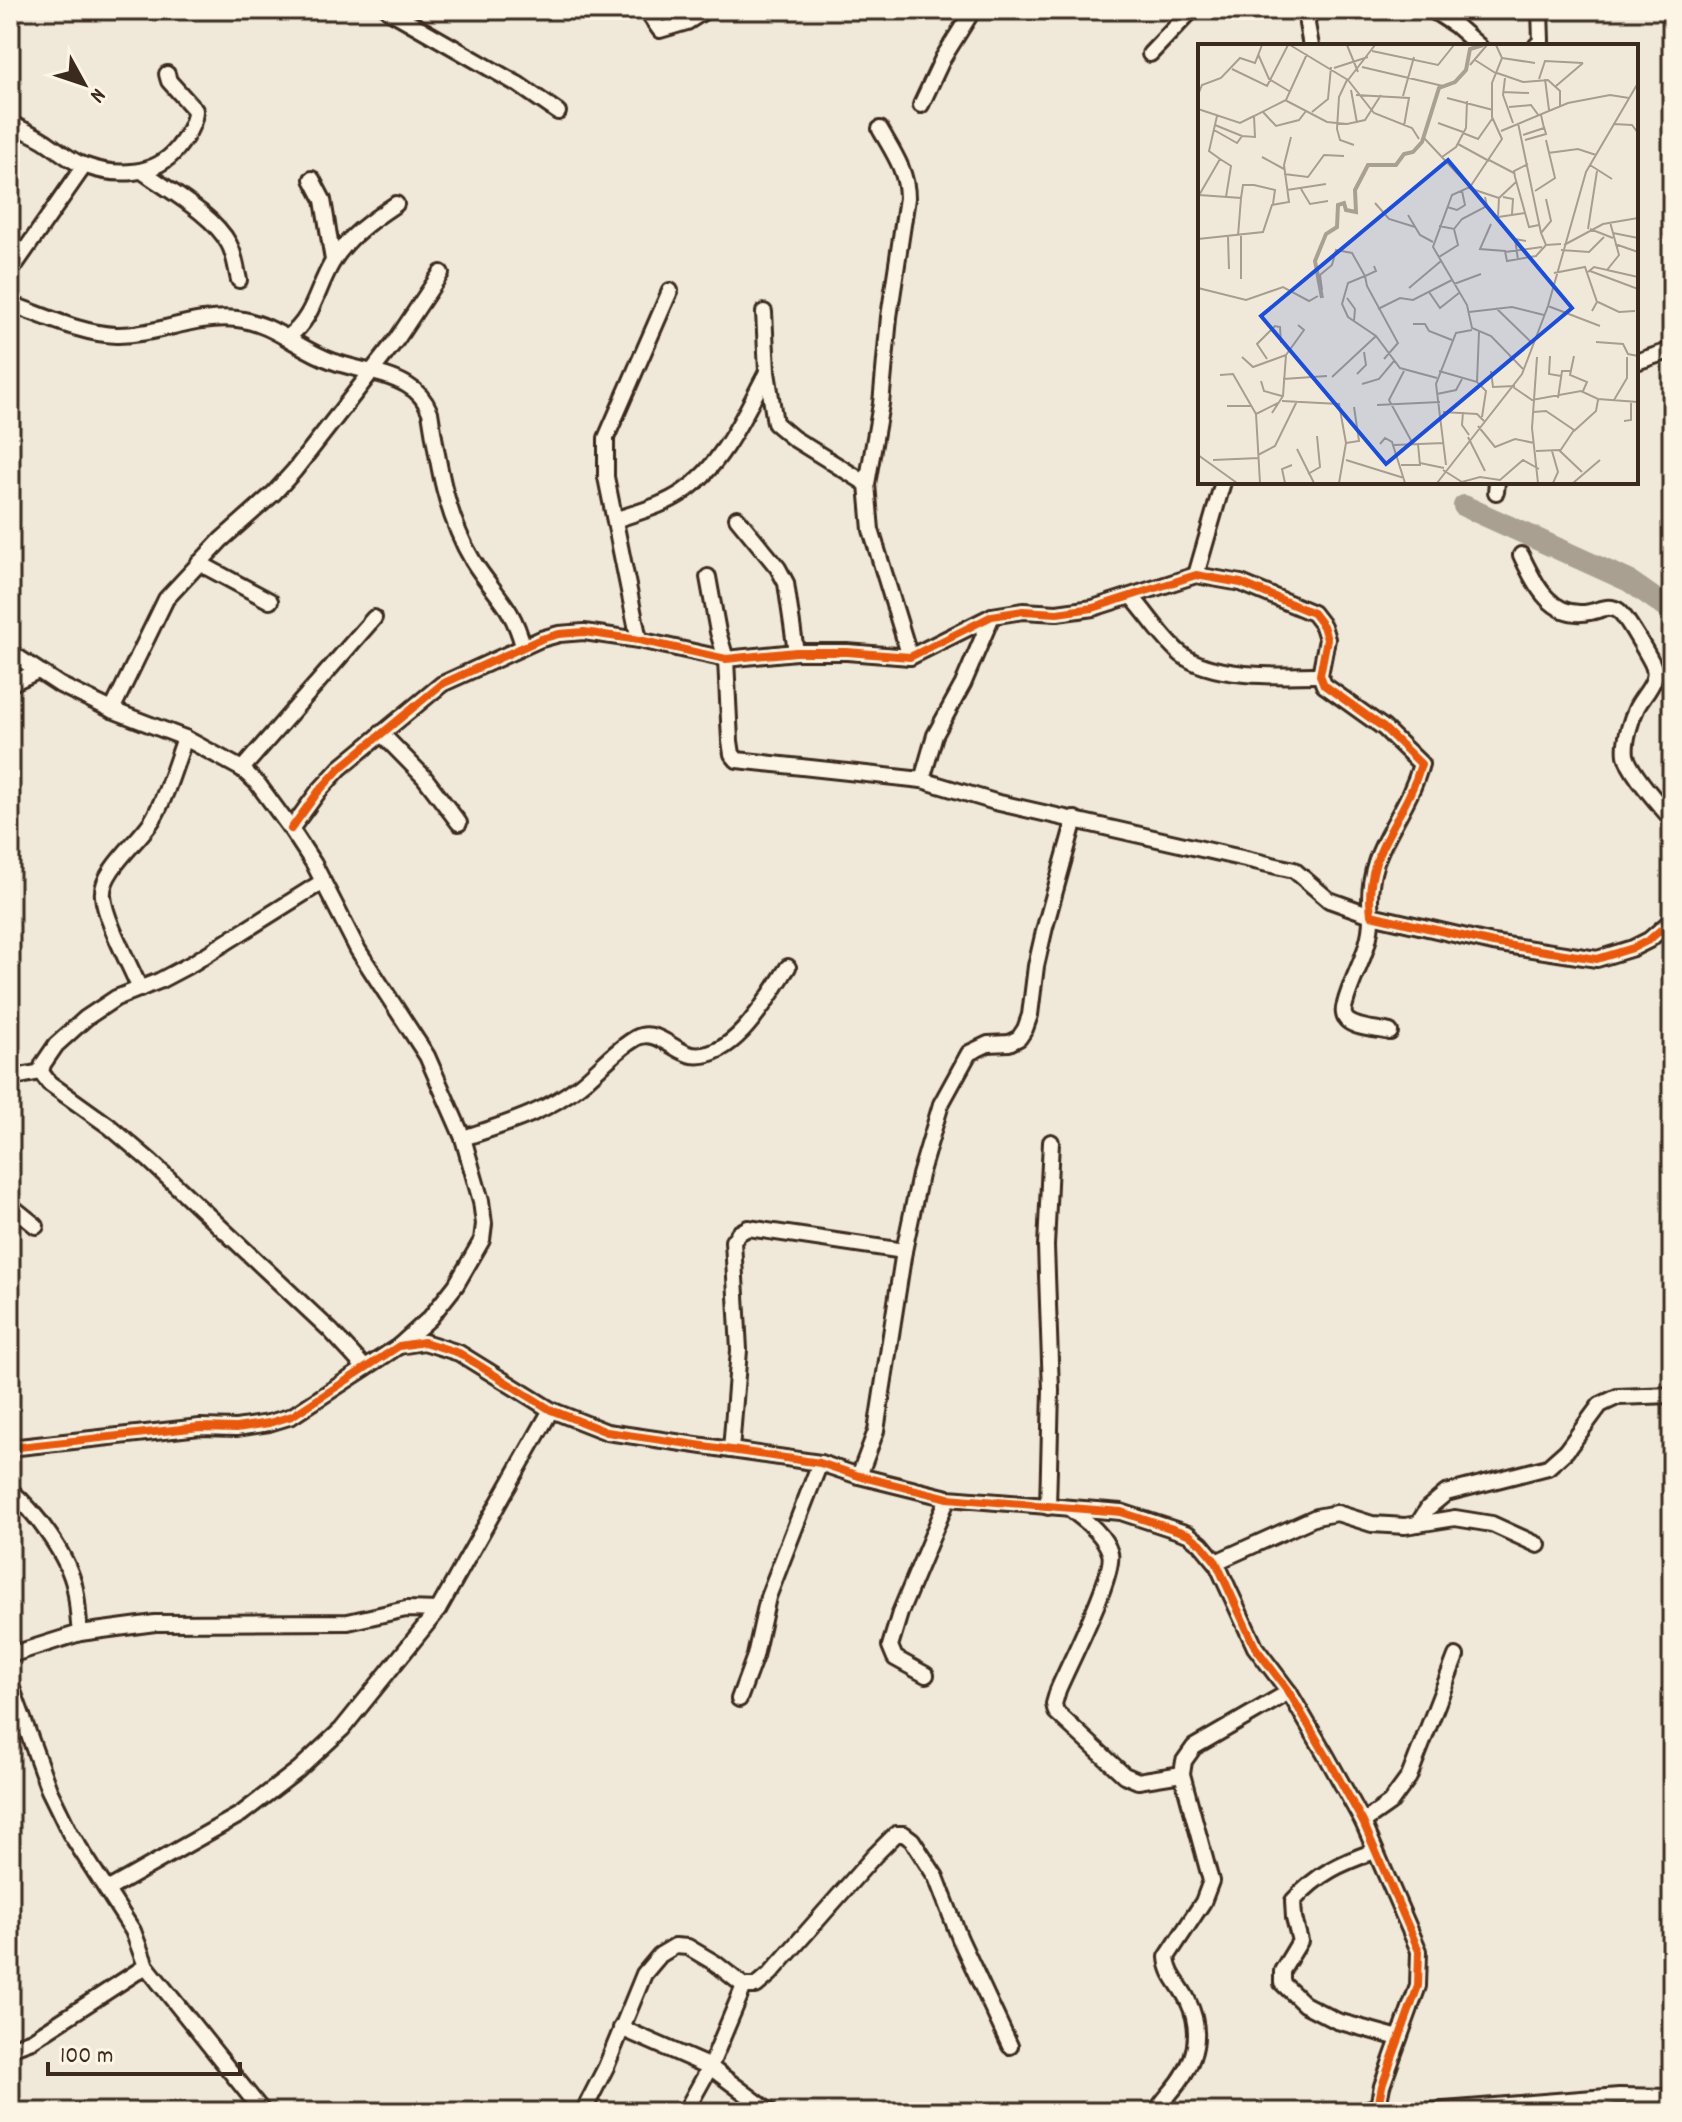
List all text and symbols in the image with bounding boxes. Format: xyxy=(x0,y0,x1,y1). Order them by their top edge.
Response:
north arrow xyxy=(44,44,124,124)
inset map xyxy=(1198,44,1638,484)
text: N xyxy=(81,80,112,109)
scale bar xyxy=(48,2026,240,2076)
text: 100 m xyxy=(60,2040,113,2074)

